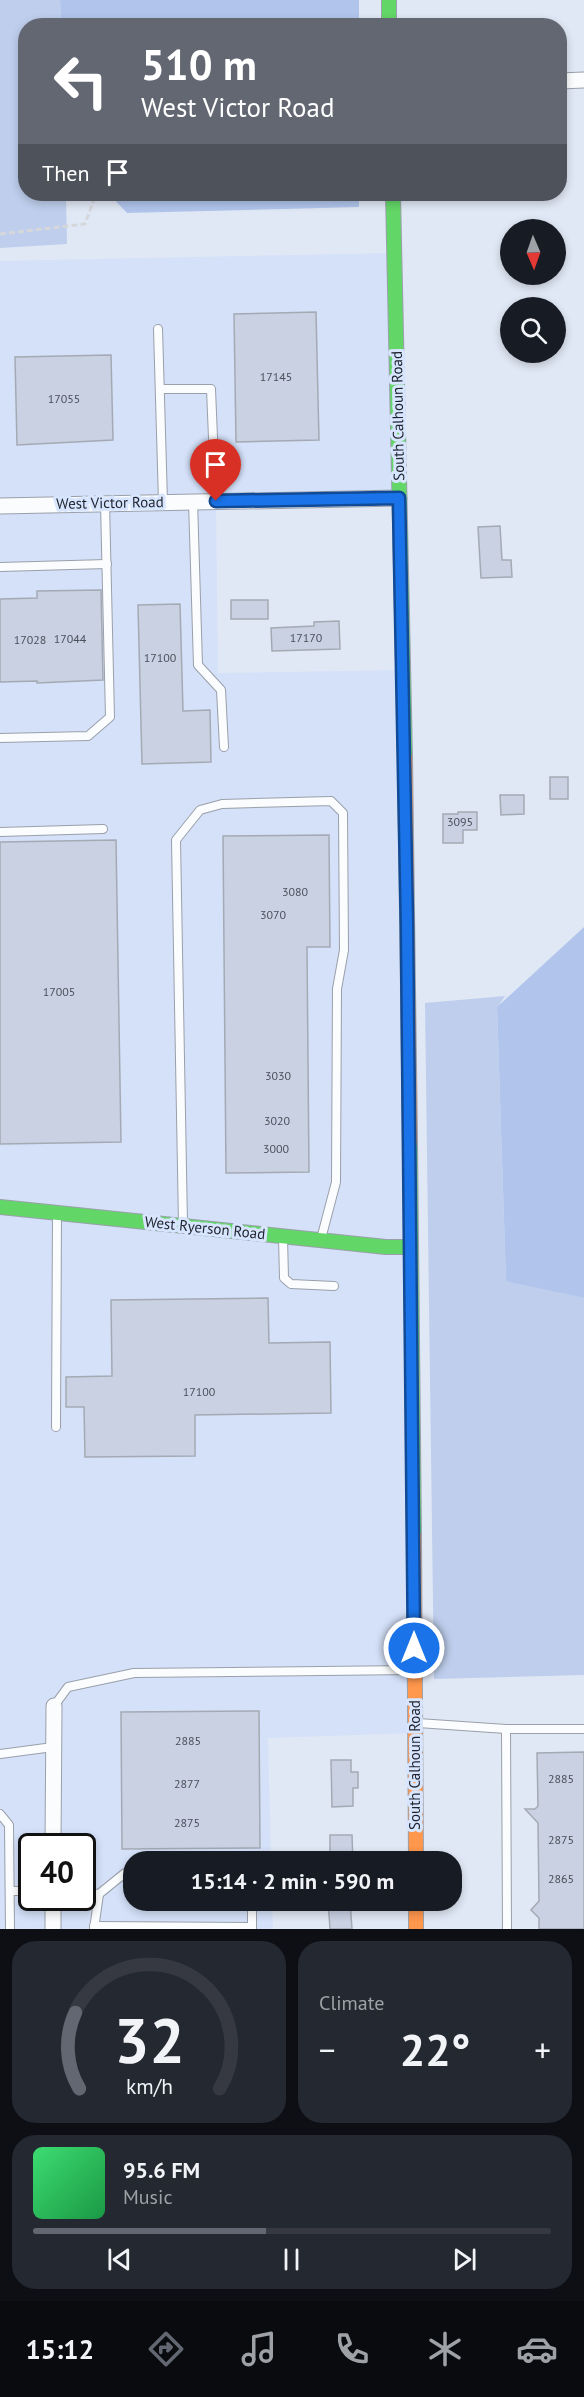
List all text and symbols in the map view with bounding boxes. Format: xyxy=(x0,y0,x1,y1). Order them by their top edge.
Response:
text: 510 m xyxy=(141,37,257,92)
icon: left xyxy=(42,42,120,120)
text: West Victor Road xyxy=(141,90,334,124)
icon: arrive xyxy=(101,156,134,189)
text: Then xyxy=(42,159,89,187)
north arrow xyxy=(500,219,566,285)
map controls xyxy=(500,219,566,363)
button: search xyxy=(500,297,566,363)
street label: South Calhoun Road xyxy=(387,351,408,481)
house number: 17145 xyxy=(260,369,292,384)
house number: 17055 xyxy=(48,391,80,406)
pin xyxy=(190,439,241,501)
icon: arrive xyxy=(199,448,232,481)
street label: West Victor Road xyxy=(56,492,164,513)
house number: 17170 xyxy=(290,630,323,645)
house number: 17044 xyxy=(54,631,87,646)
house number: 17028 xyxy=(14,632,46,647)
house number: 17100 xyxy=(144,650,177,665)
house number: 3095 xyxy=(447,814,473,829)
house number: 3080 xyxy=(282,884,309,899)
house number: 3070 xyxy=(260,907,287,922)
house number: 17005 xyxy=(43,984,75,999)
house number: 3030 xyxy=(265,1068,292,1083)
house number: 3020 xyxy=(264,1113,291,1128)
house number: 3000 xyxy=(263,1141,290,1156)
street label: West Ryerson Road xyxy=(144,1212,266,1243)
house number: 17100 xyxy=(183,1384,216,1399)
position arrow xyxy=(382,1616,446,1680)
street label: South Calhoun Road xyxy=(405,1700,424,1830)
house number: 2885 xyxy=(175,1733,201,1748)
house number: 2885 xyxy=(548,1771,574,1786)
house number: 2877 xyxy=(174,1776,200,1791)
house number: 2875 xyxy=(174,1815,200,1830)
house number: 2875 xyxy=(548,1832,574,1847)
speed limit sign: 40 xyxy=(18,1833,96,1911)
text: 15:14 · 2 min · 590 m xyxy=(191,1867,394,1895)
house number: 2865 xyxy=(548,1871,574,1886)
text: Climate xyxy=(319,1990,385,2016)
text: 32 xyxy=(114,1999,184,2080)
text: 22° xyxy=(400,2020,470,2078)
text: − xyxy=(319,2028,336,2071)
text: + xyxy=(534,2028,551,2071)
text: km/h xyxy=(125,2072,172,2100)
text: 95.6 FM xyxy=(123,2156,200,2184)
text: Music xyxy=(123,2184,172,2210)
icon: previous xyxy=(103,2243,136,2276)
icon: pause xyxy=(275,2243,308,2276)
icon: next xyxy=(448,2243,481,2276)
icon: directions xyxy=(145,2328,187,2370)
icon: music xyxy=(238,2328,280,2370)
icon: phone xyxy=(331,2328,373,2370)
icon: climate xyxy=(424,2328,466,2370)
icon: car xyxy=(516,2328,558,2370)
text: 15:12 xyxy=(25,2332,94,2366)

